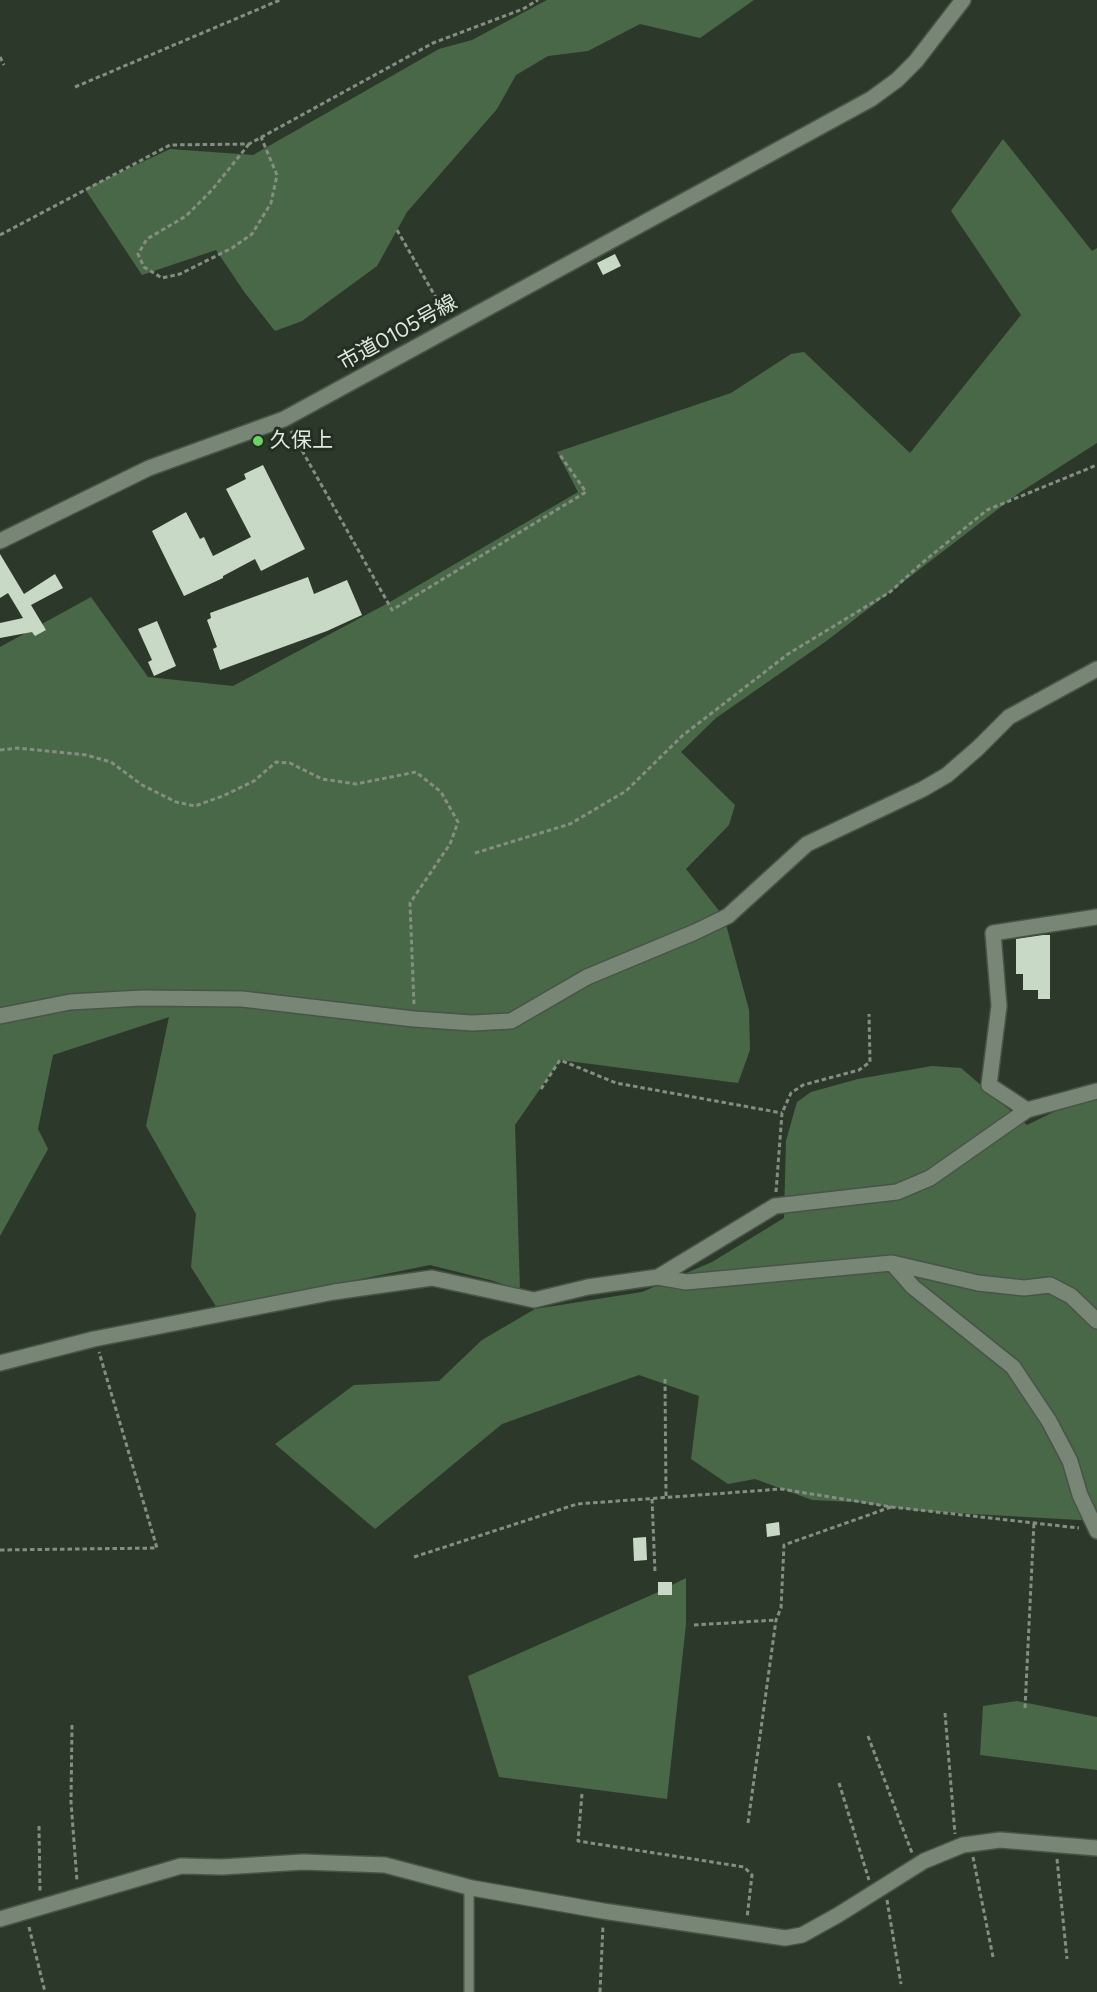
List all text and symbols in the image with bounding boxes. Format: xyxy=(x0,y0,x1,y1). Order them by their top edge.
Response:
street label: 市道0105号線 xyxy=(334,290,462,376)
place label: 久保上 xyxy=(270,428,333,454)
marker: 久保上 xyxy=(251,434,265,448)

